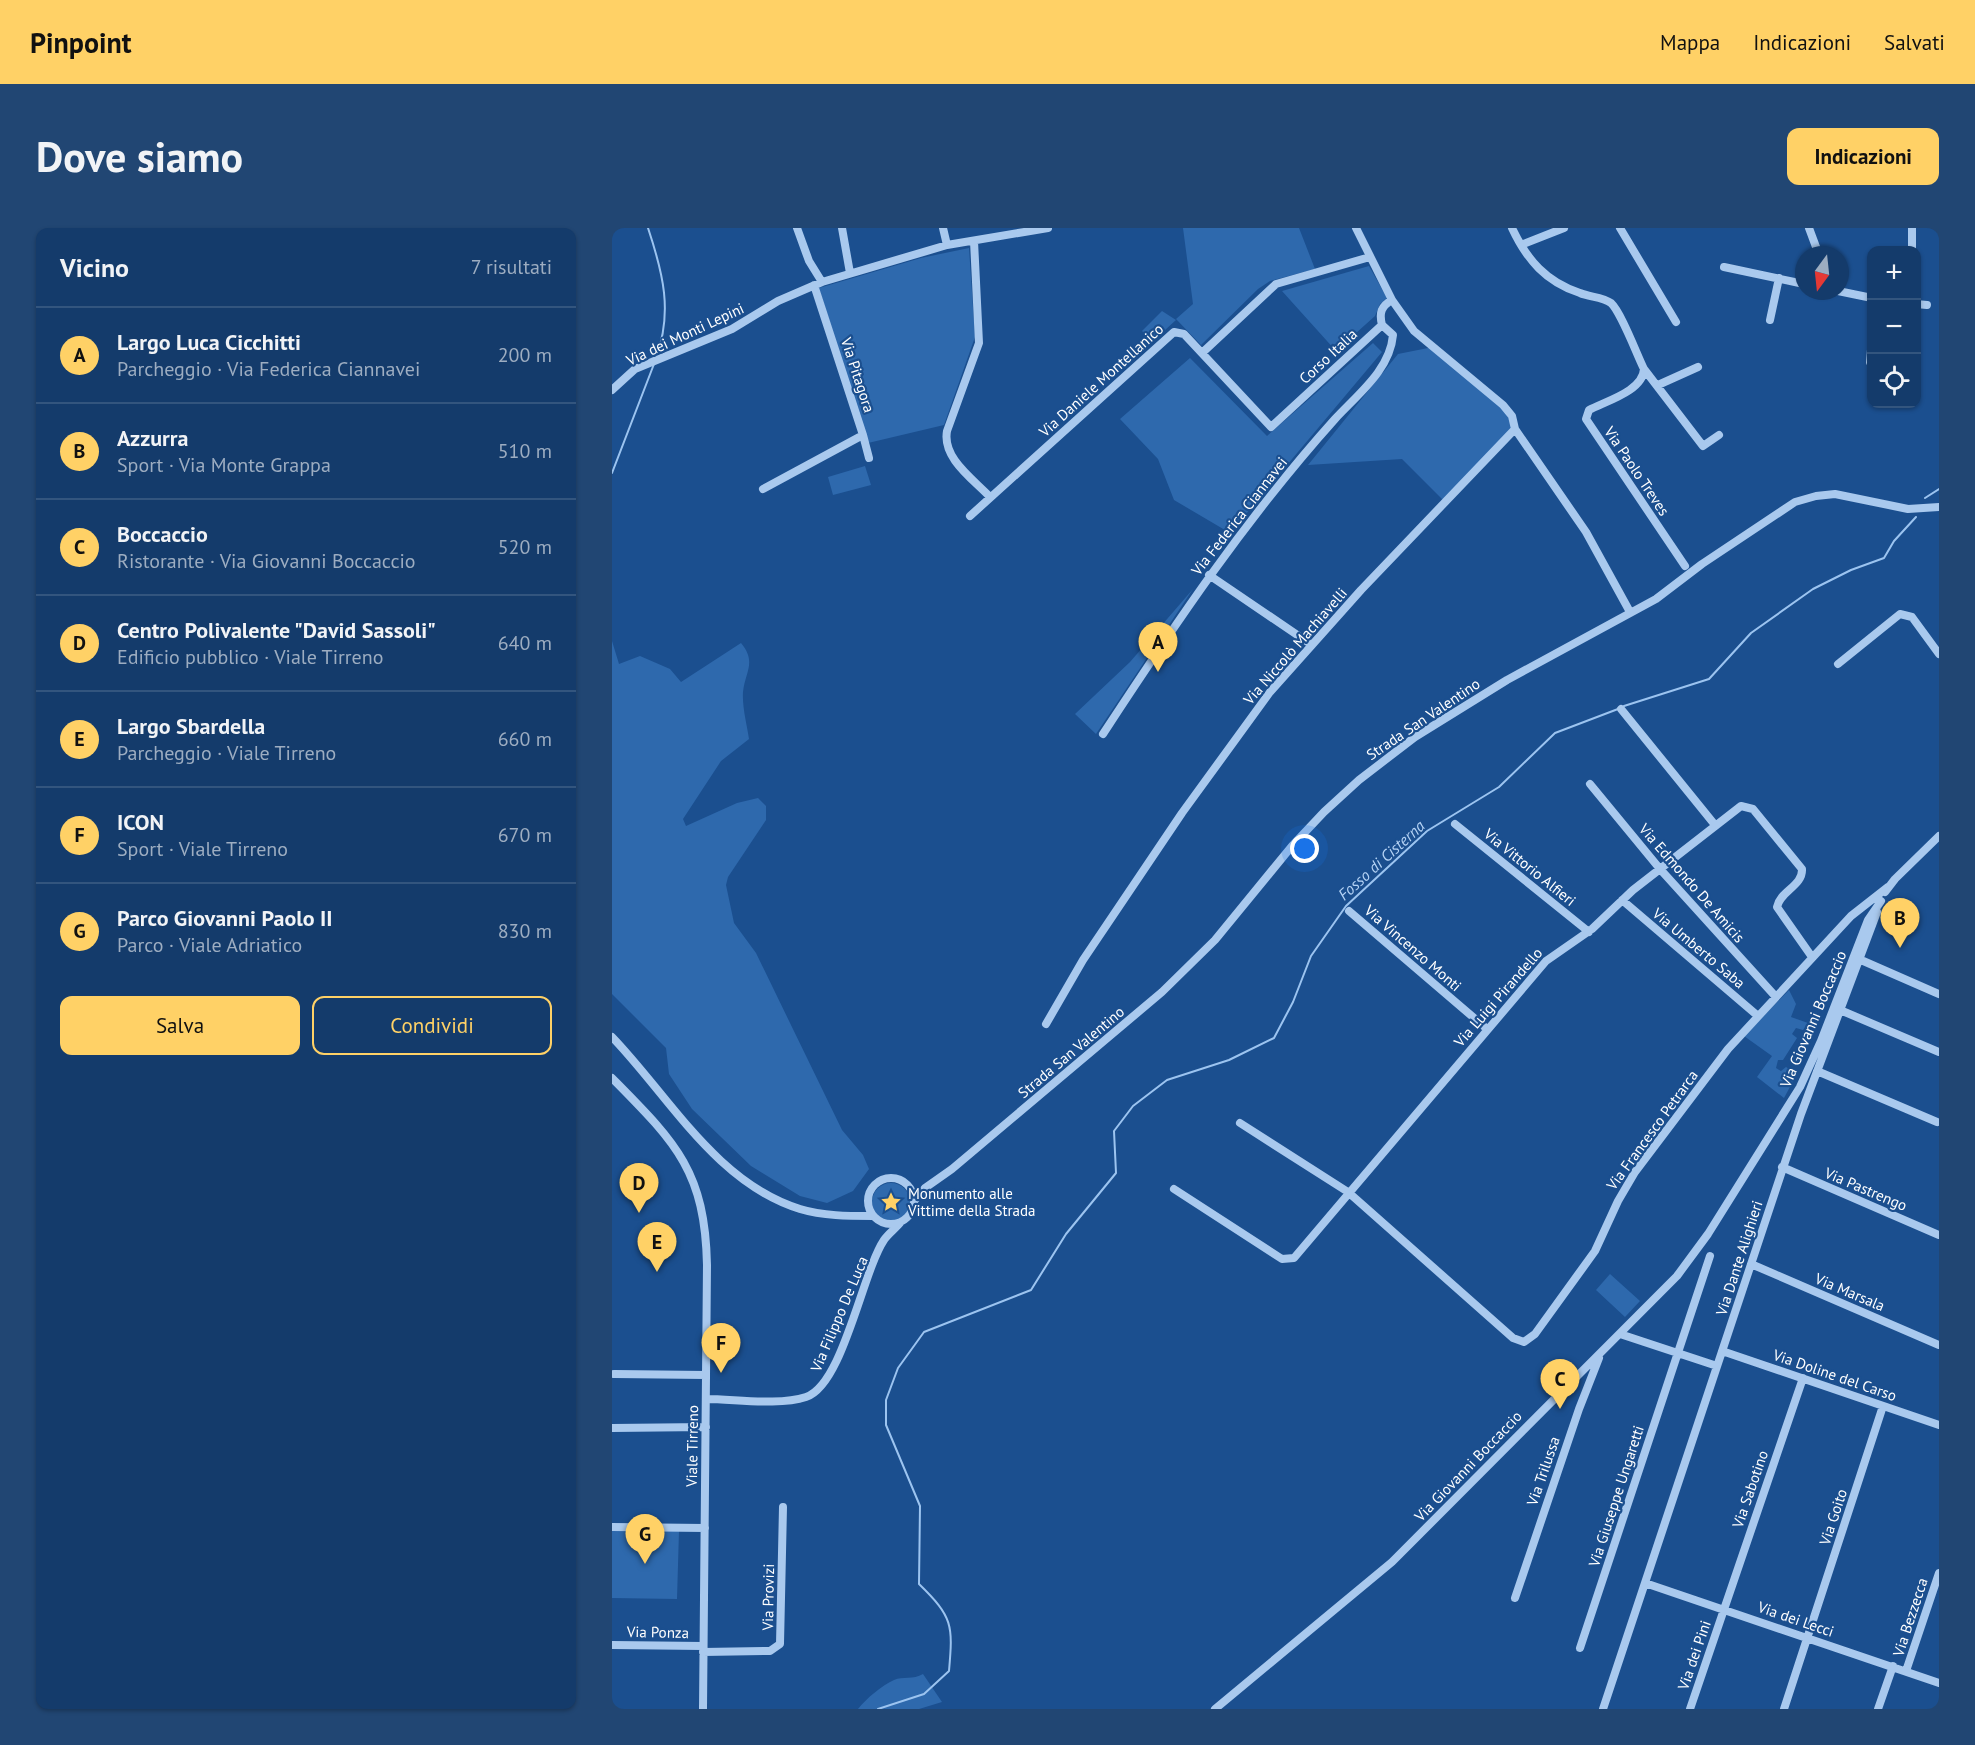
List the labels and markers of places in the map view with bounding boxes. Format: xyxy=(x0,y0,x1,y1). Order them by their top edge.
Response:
pin: A xyxy=(1138,622,1178,672)
pin: B xyxy=(1880,898,1920,948)
pin: D xyxy=(620,1164,658,1213)
place label: Monumento alle Vittime della Strada xyxy=(907,1184,1036,1220)
place icon: Monumento alle Vittime della Strada xyxy=(879,1190,903,1214)
pin: E xyxy=(638,1222,676,1272)
pin: F xyxy=(702,1324,740,1373)
pin: C xyxy=(1540,1360,1580,1409)
pin: G xyxy=(626,1514,664,1564)

